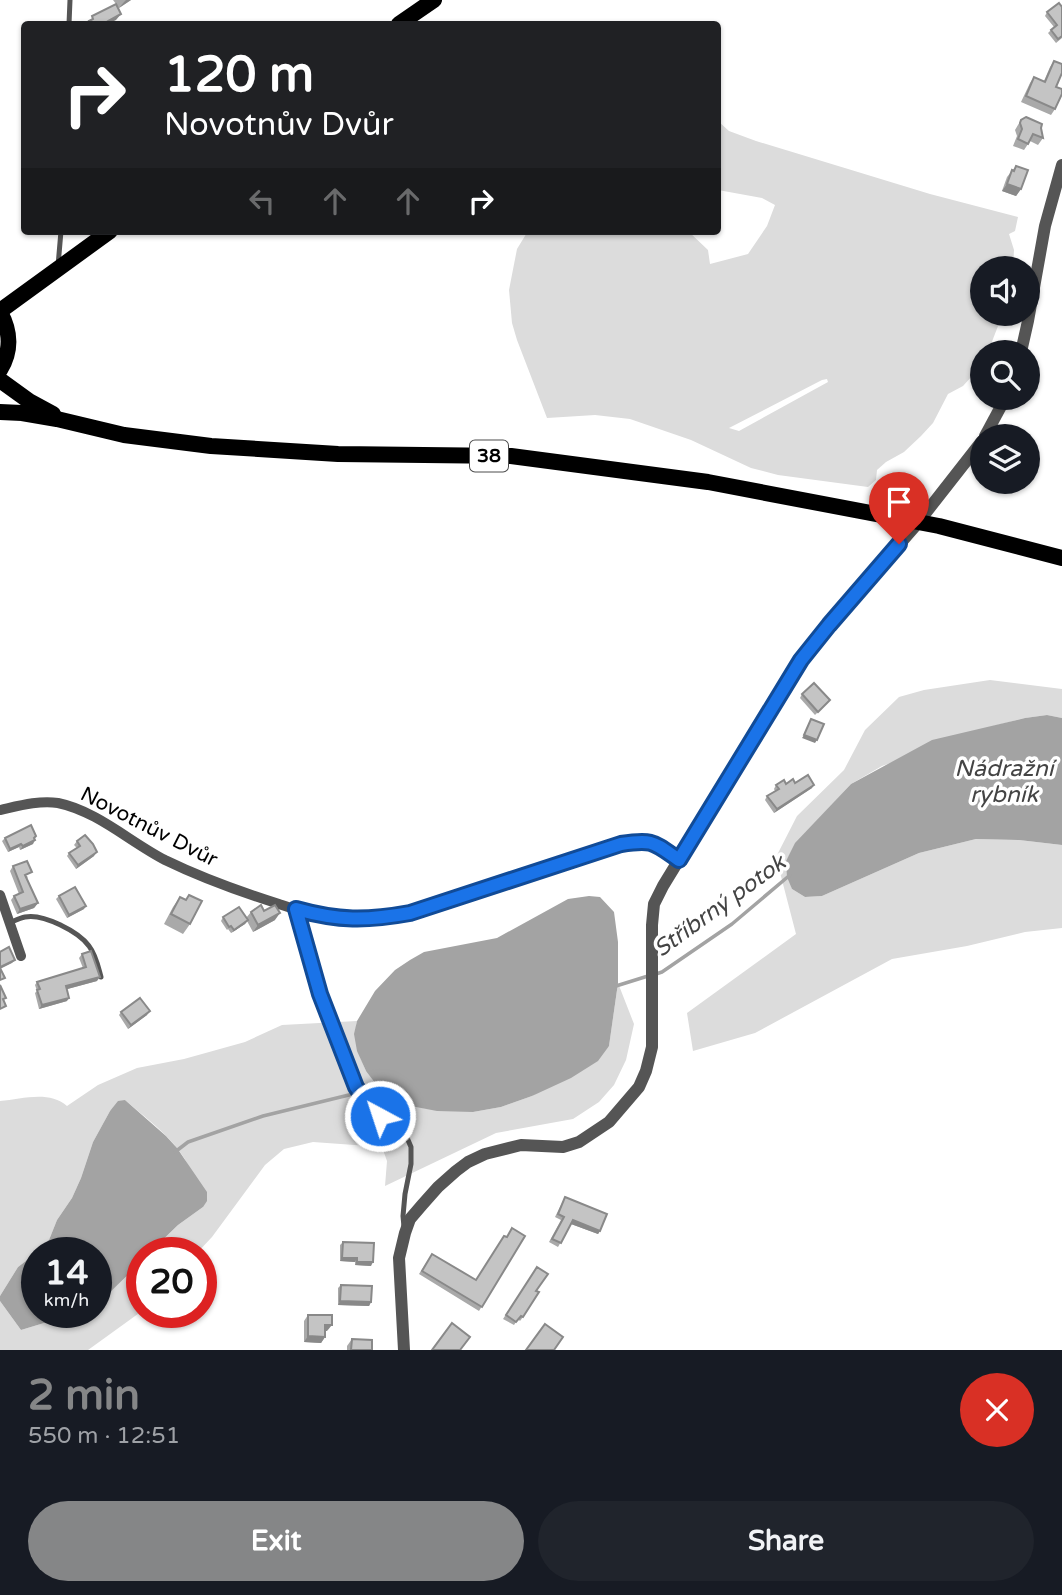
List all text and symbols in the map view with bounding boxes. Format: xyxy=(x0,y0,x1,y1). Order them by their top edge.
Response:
text: 120 m xyxy=(164,46,314,105)
icon: right xyxy=(49,49,140,140)
text: Novotnův Dvůr xyxy=(164,106,394,144)
icon: left xyxy=(243,182,281,220)
icon: ahead xyxy=(316,182,354,220)
icon: ahead xyxy=(389,182,427,220)
icon: right xyxy=(462,182,500,220)
map controls xyxy=(970,256,1040,494)
button: sound xyxy=(970,256,1040,326)
button: search xyxy=(970,340,1040,410)
button: layers xyxy=(970,424,1040,494)
road number: 38 xyxy=(470,440,508,471)
pin xyxy=(869,472,929,544)
icon: arrive xyxy=(880,483,918,521)
water label: Nádražní rybník xyxy=(955,755,1058,809)
street label: Novotnův Dvůr xyxy=(76,782,222,872)
water label: Stříbrný potok xyxy=(649,848,793,963)
position arrow xyxy=(343,1079,417,1153)
speed limit sign: 20 xyxy=(126,1237,217,1328)
text: 14 xyxy=(45,1252,88,1294)
text: km/h xyxy=(44,1289,89,1311)
text: 2 min xyxy=(28,1370,140,1421)
button: close xyxy=(960,1373,1034,1447)
text: 550 m · 12:51 xyxy=(28,1422,180,1450)
button: Exit xyxy=(28,1501,524,1581)
button: Share xyxy=(538,1501,1034,1581)

